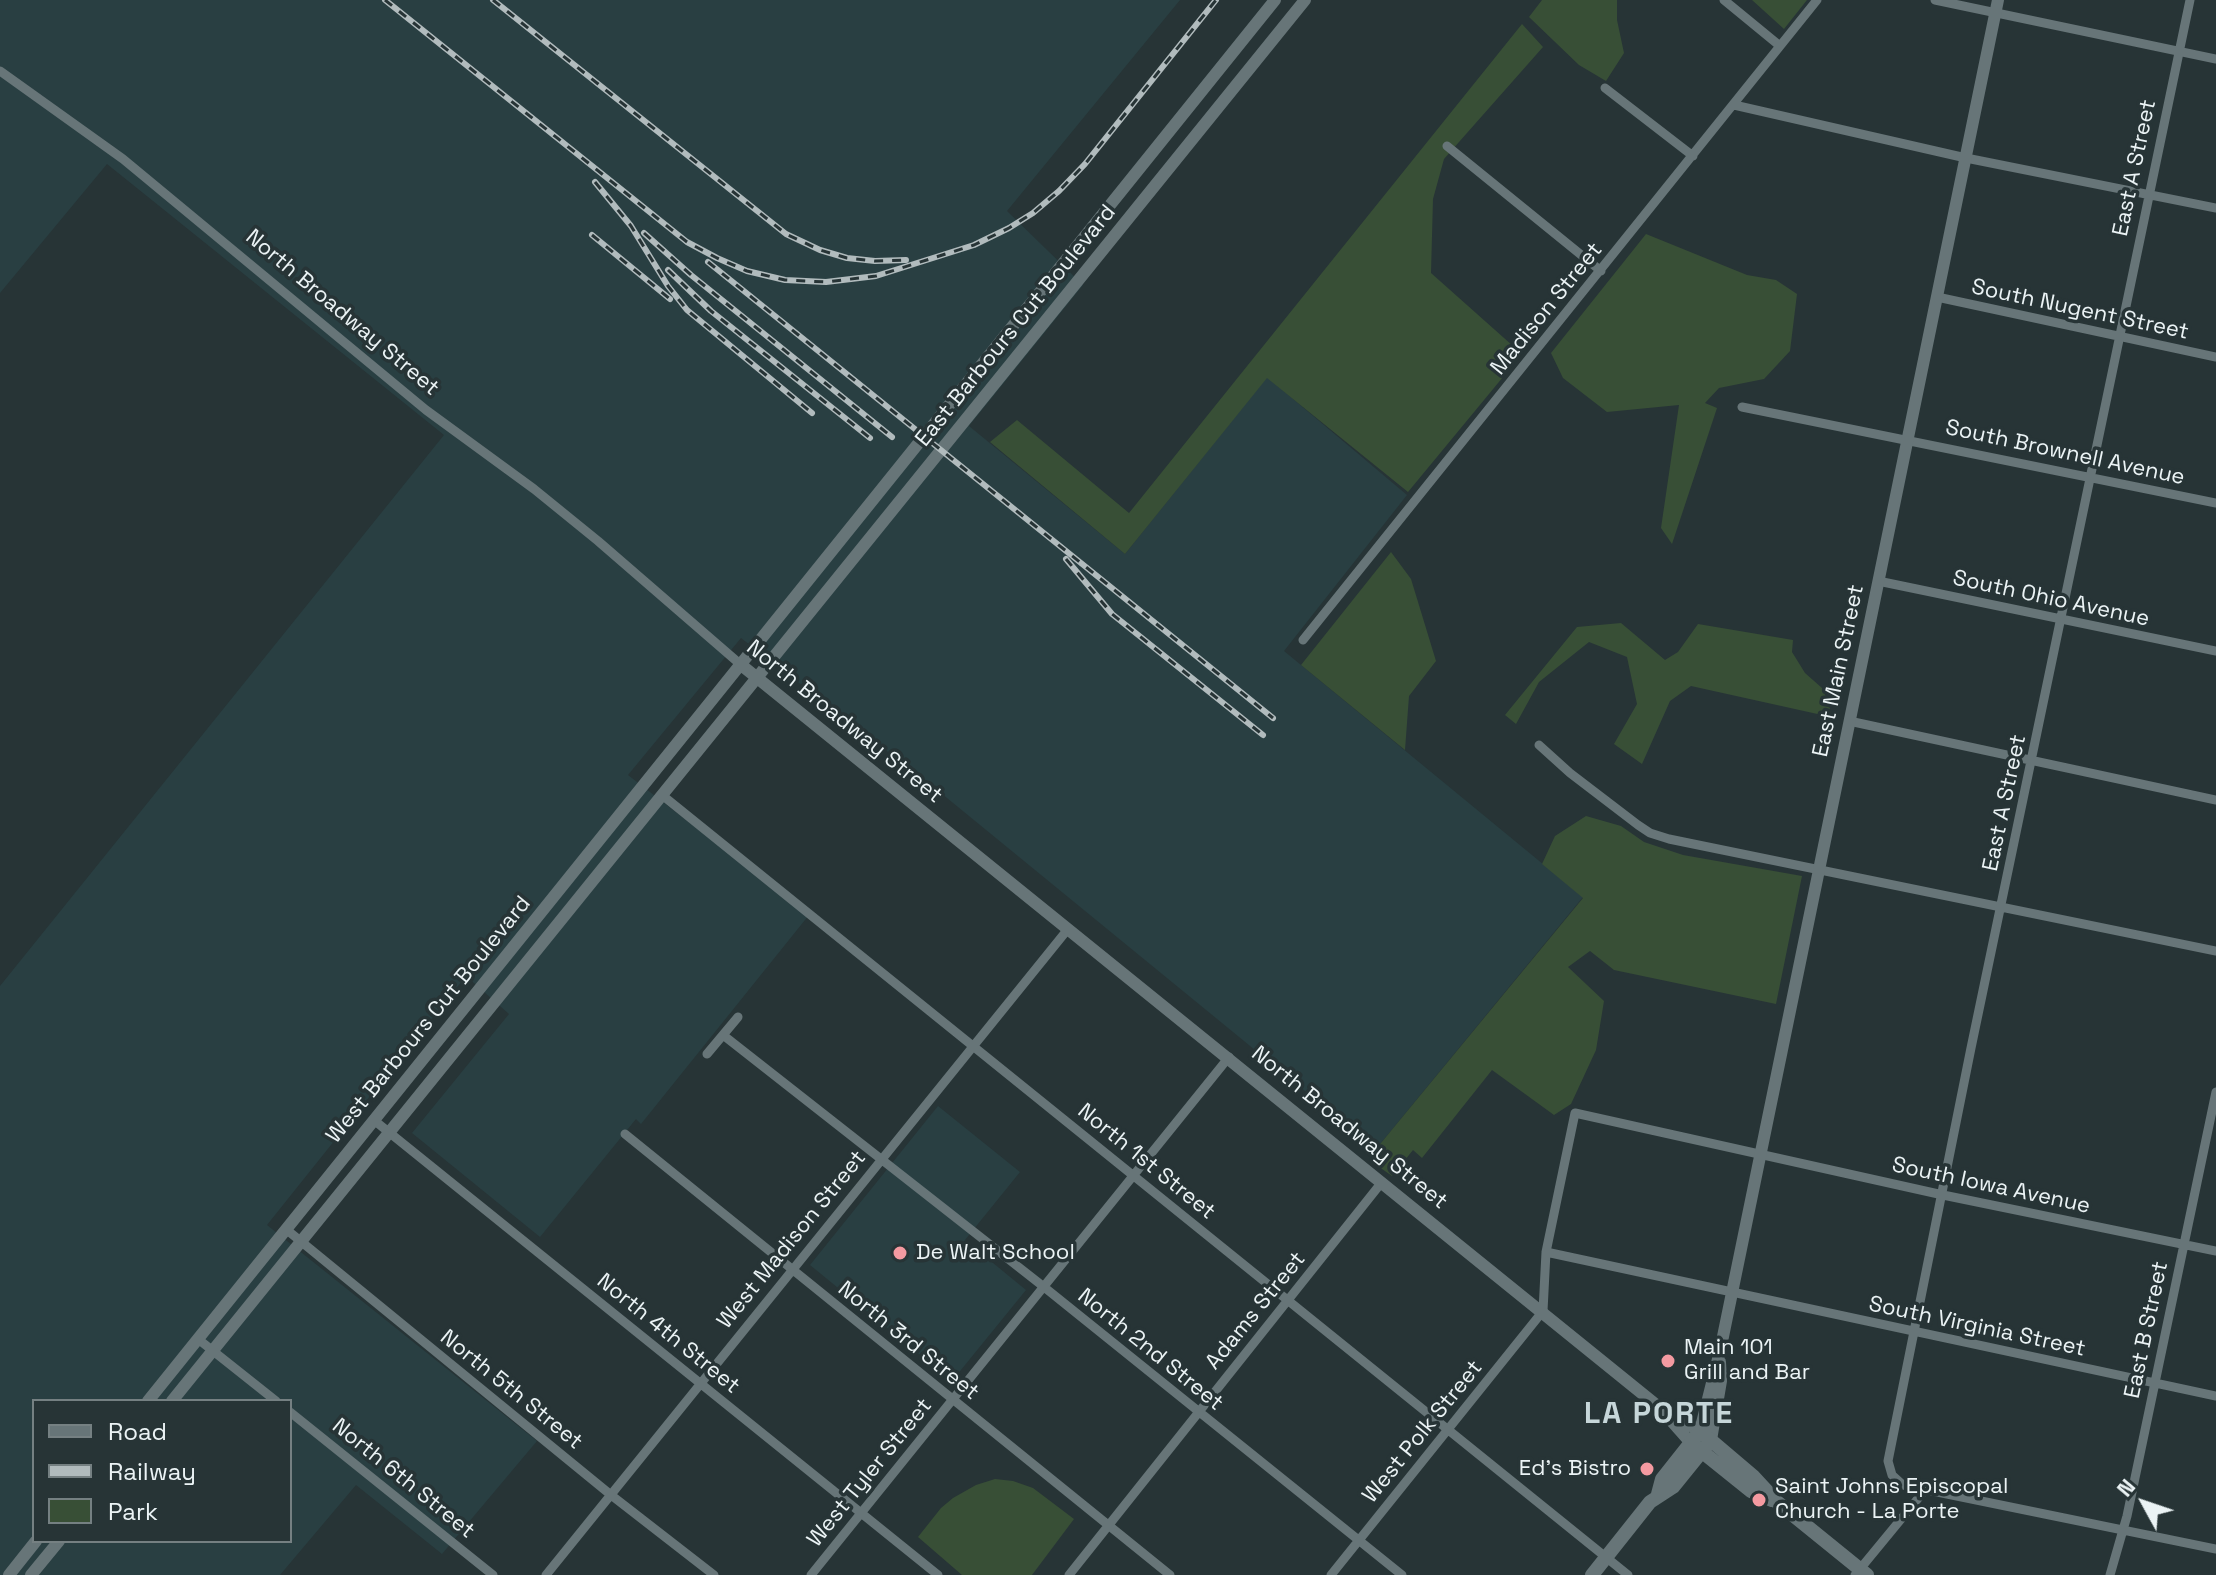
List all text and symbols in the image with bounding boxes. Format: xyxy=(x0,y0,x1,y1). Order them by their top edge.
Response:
street label: East A Street xyxy=(2108,97,2162,239)
street label: East Barbours Cut Boulevard xyxy=(910,200,1122,452)
street label: North Broadway Street xyxy=(240,224,444,402)
street label: Madison Street xyxy=(1486,238,1608,380)
street label: South Nugent Street xyxy=(1969,274,2191,346)
street label: South Brownell Avenue xyxy=(1943,415,2187,491)
street label: South Ohio Avenue xyxy=(1950,565,2152,633)
street label: East Main Street xyxy=(1808,582,1870,760)
street label: North Broadway Street xyxy=(741,635,947,809)
street label: East A Street xyxy=(1978,732,2032,874)
street label: West Barbours Cut Boulevard xyxy=(321,891,537,1149)
street label: North Broadway Street xyxy=(1246,1041,1452,1215)
street label: North 1st Street xyxy=(1072,1098,1220,1226)
street label: West Madison Street xyxy=(712,1146,872,1334)
street label: South Iowa Avenue xyxy=(1889,1152,2093,1220)
place label: De Walt School xyxy=(916,1240,1075,1266)
marker: De Walt School xyxy=(891,1244,909,1262)
street label: Adams Street xyxy=(1200,1247,1312,1375)
street label: East B Street xyxy=(2120,1259,2174,1401)
street label: North 4th Street xyxy=(591,1268,745,1400)
street label: North 3rd Street xyxy=(832,1276,984,1406)
street label: North 2nd Street xyxy=(1072,1283,1228,1417)
street label: South Virginia Street xyxy=(1866,1291,2088,1363)
street label: North 5th Street xyxy=(435,1325,587,1455)
place label: Main 101 Grill and Bar xyxy=(1684,1335,1810,1386)
marker: Main 101 Grill and Bar xyxy=(1659,1352,1677,1370)
street label: West Polk Street xyxy=(1357,1355,1489,1509)
street label: West Tyler Street xyxy=(802,1393,938,1553)
district label: LA PORTE xyxy=(1584,1397,1734,1433)
legend xyxy=(32,1399,292,1543)
street label: North 6th Street xyxy=(326,1413,480,1545)
text: Road xyxy=(108,1416,167,1447)
text: Railway xyxy=(108,1456,196,1487)
place label: Ed's Bistro xyxy=(1519,1456,1631,1482)
marker: Ed's Bistro xyxy=(1638,1460,1656,1478)
north arrow xyxy=(2104,1463,2184,1543)
text: N xyxy=(2110,1473,2141,1502)
place label: Saint Johns Episcopal Church - La Porte xyxy=(1775,1474,2008,1526)
marker: Saint Johns Episcopal Church - La Porte xyxy=(1750,1491,1768,1509)
text: Park xyxy=(108,1496,158,1527)

